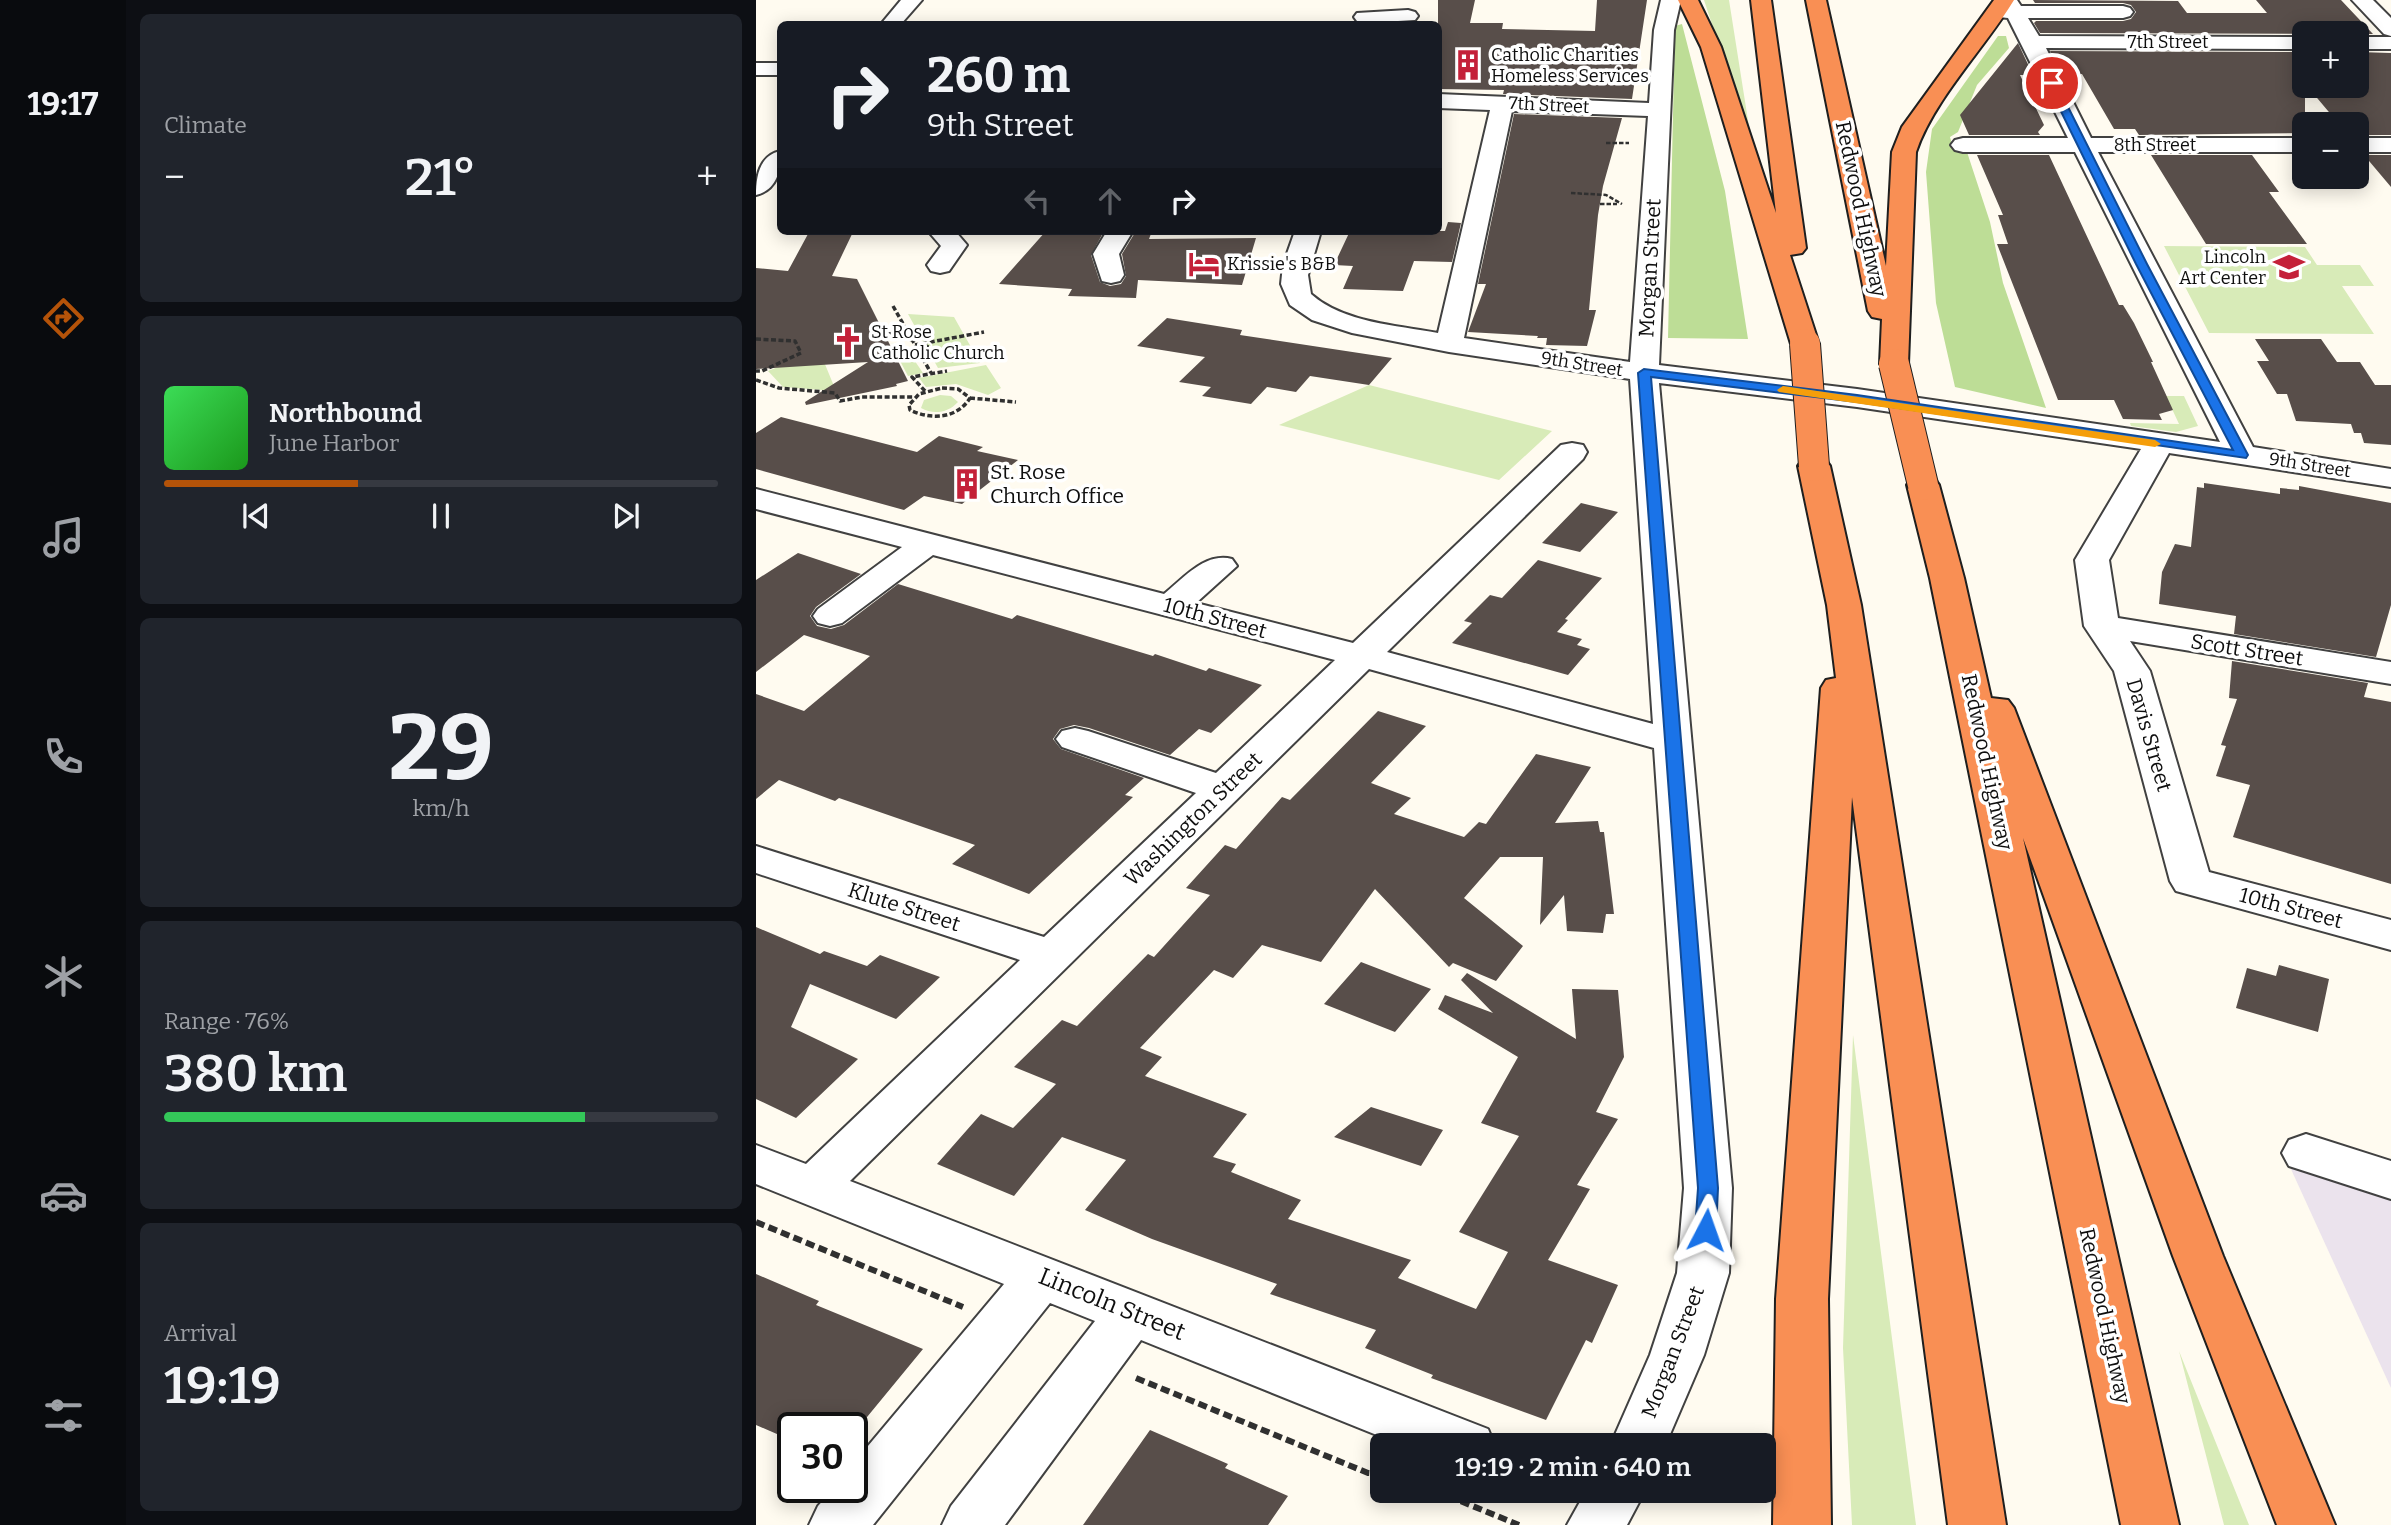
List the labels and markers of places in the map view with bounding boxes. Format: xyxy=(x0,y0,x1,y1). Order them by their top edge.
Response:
place label: Catholic Charities Homeless Services xyxy=(1491,44,1649,87)
building icon: Catholic Charities Homeless Services xyxy=(1451,48,1485,82)
pin xyxy=(2022,53,2082,113)
place label: Lincoln Art Center xyxy=(2179,246,2267,289)
hotel icon: Krissie's B&B xyxy=(1187,247,1221,281)
school or university icon: Lincoln Art Center xyxy=(2272,250,2306,284)
place label: Krissie's B&B xyxy=(1227,253,1336,275)
place label: St Rose Catholic Church xyxy=(871,321,1004,364)
church icon: St Rose Catholic Church xyxy=(831,325,865,359)
place label: St. Rose Church Office xyxy=(990,459,1124,509)
building icon: St. Rose Church Office xyxy=(950,467,984,501)

